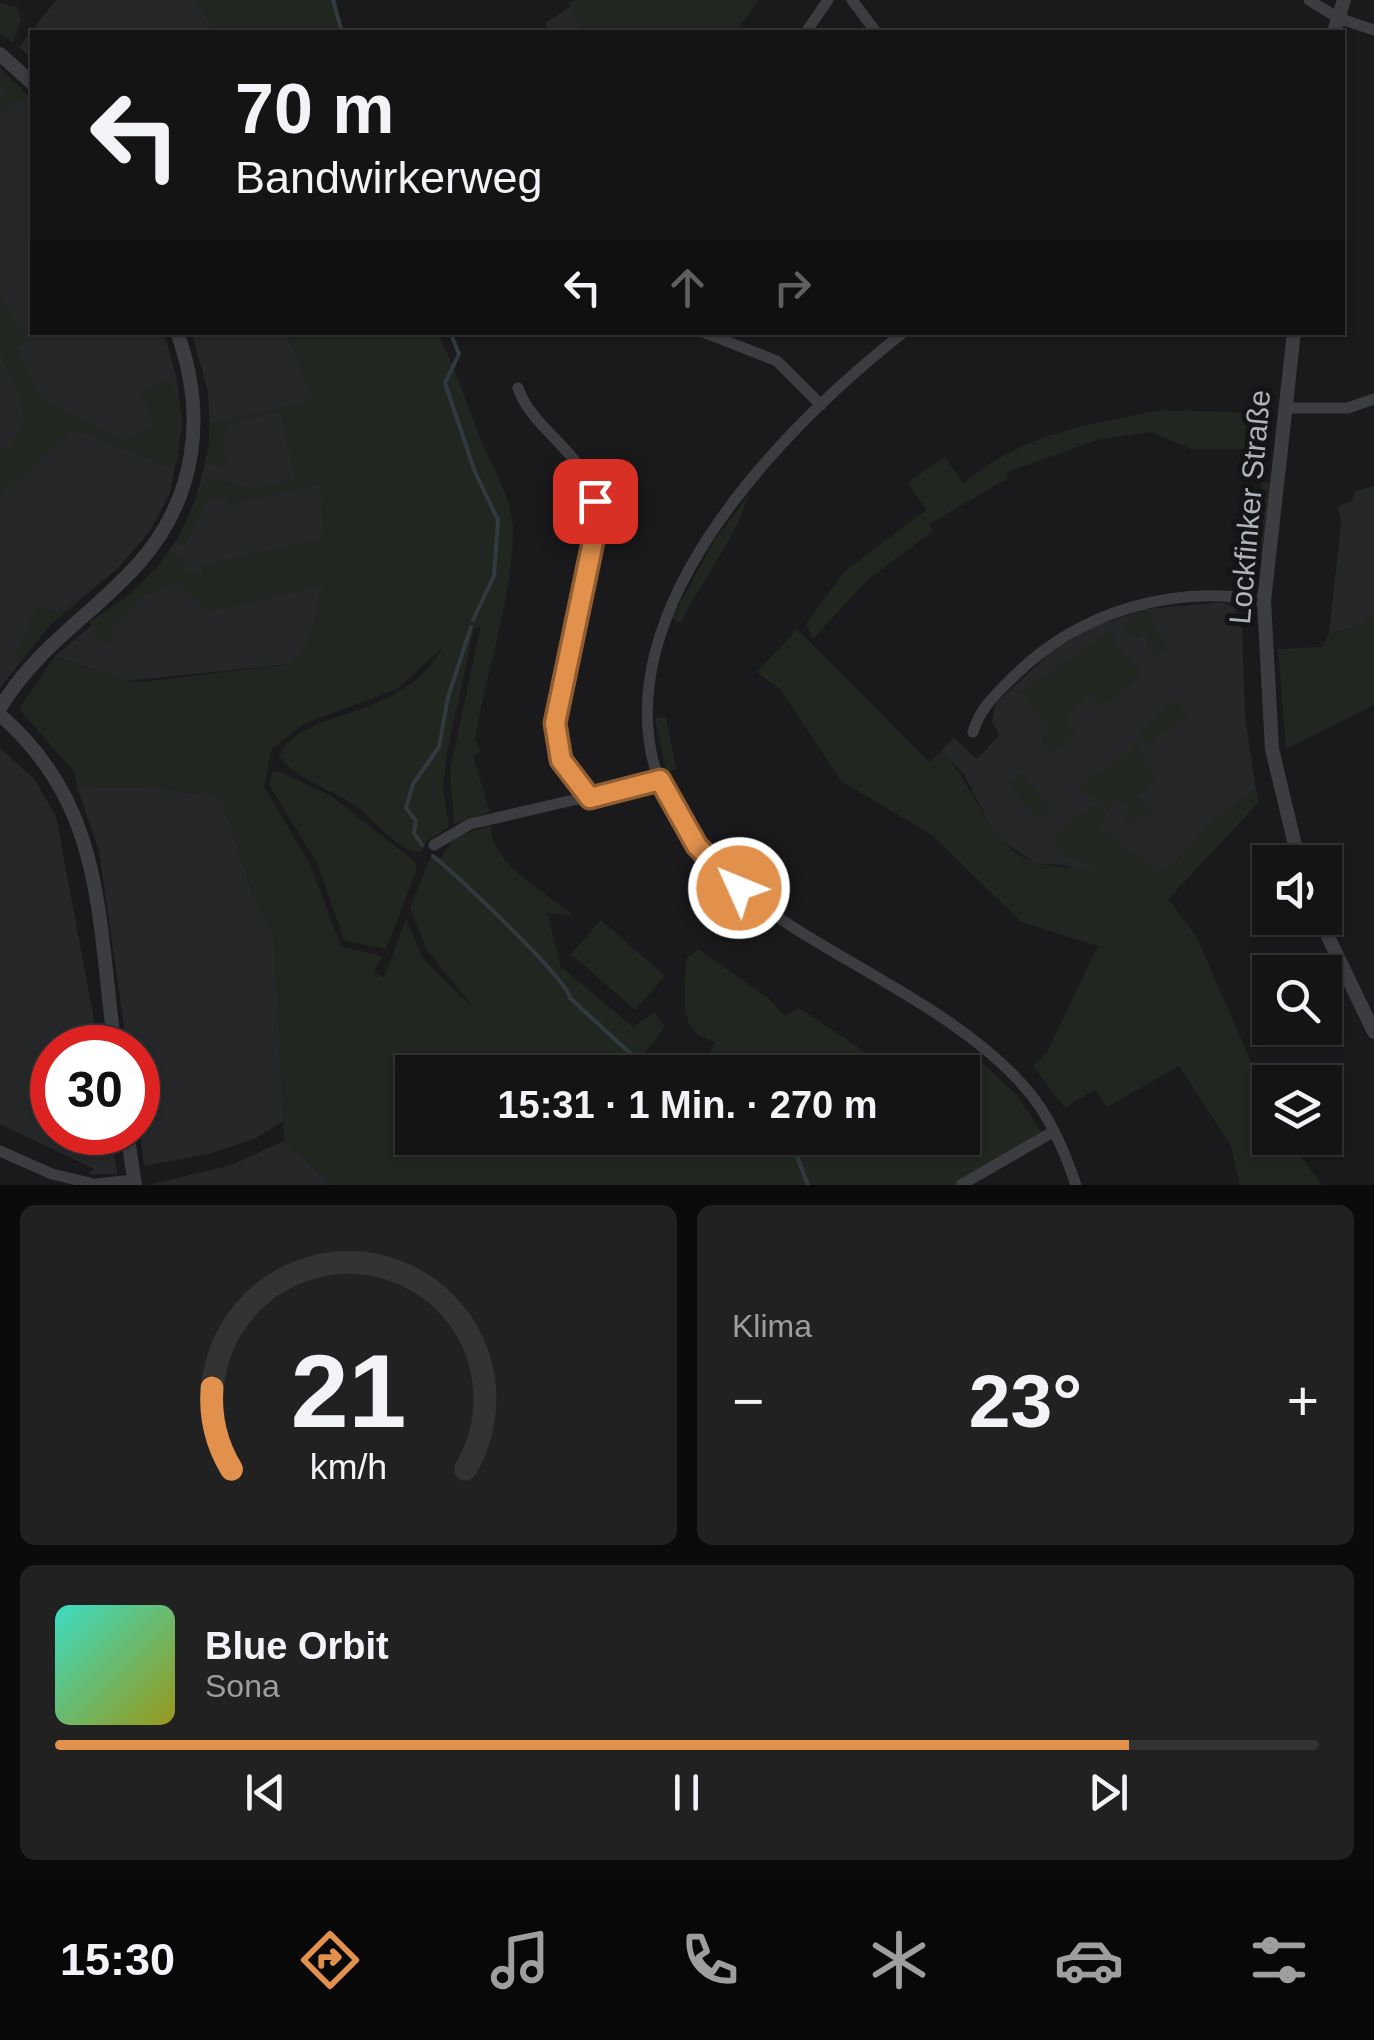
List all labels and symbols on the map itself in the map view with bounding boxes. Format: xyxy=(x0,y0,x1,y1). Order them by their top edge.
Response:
street label: Lockfinker Straße xyxy=(1223,388,1276,625)
pin xyxy=(553,459,638,544)
position arrow xyxy=(687,836,791,940)
speed limit sign: 30 xyxy=(30,1025,160,1155)

